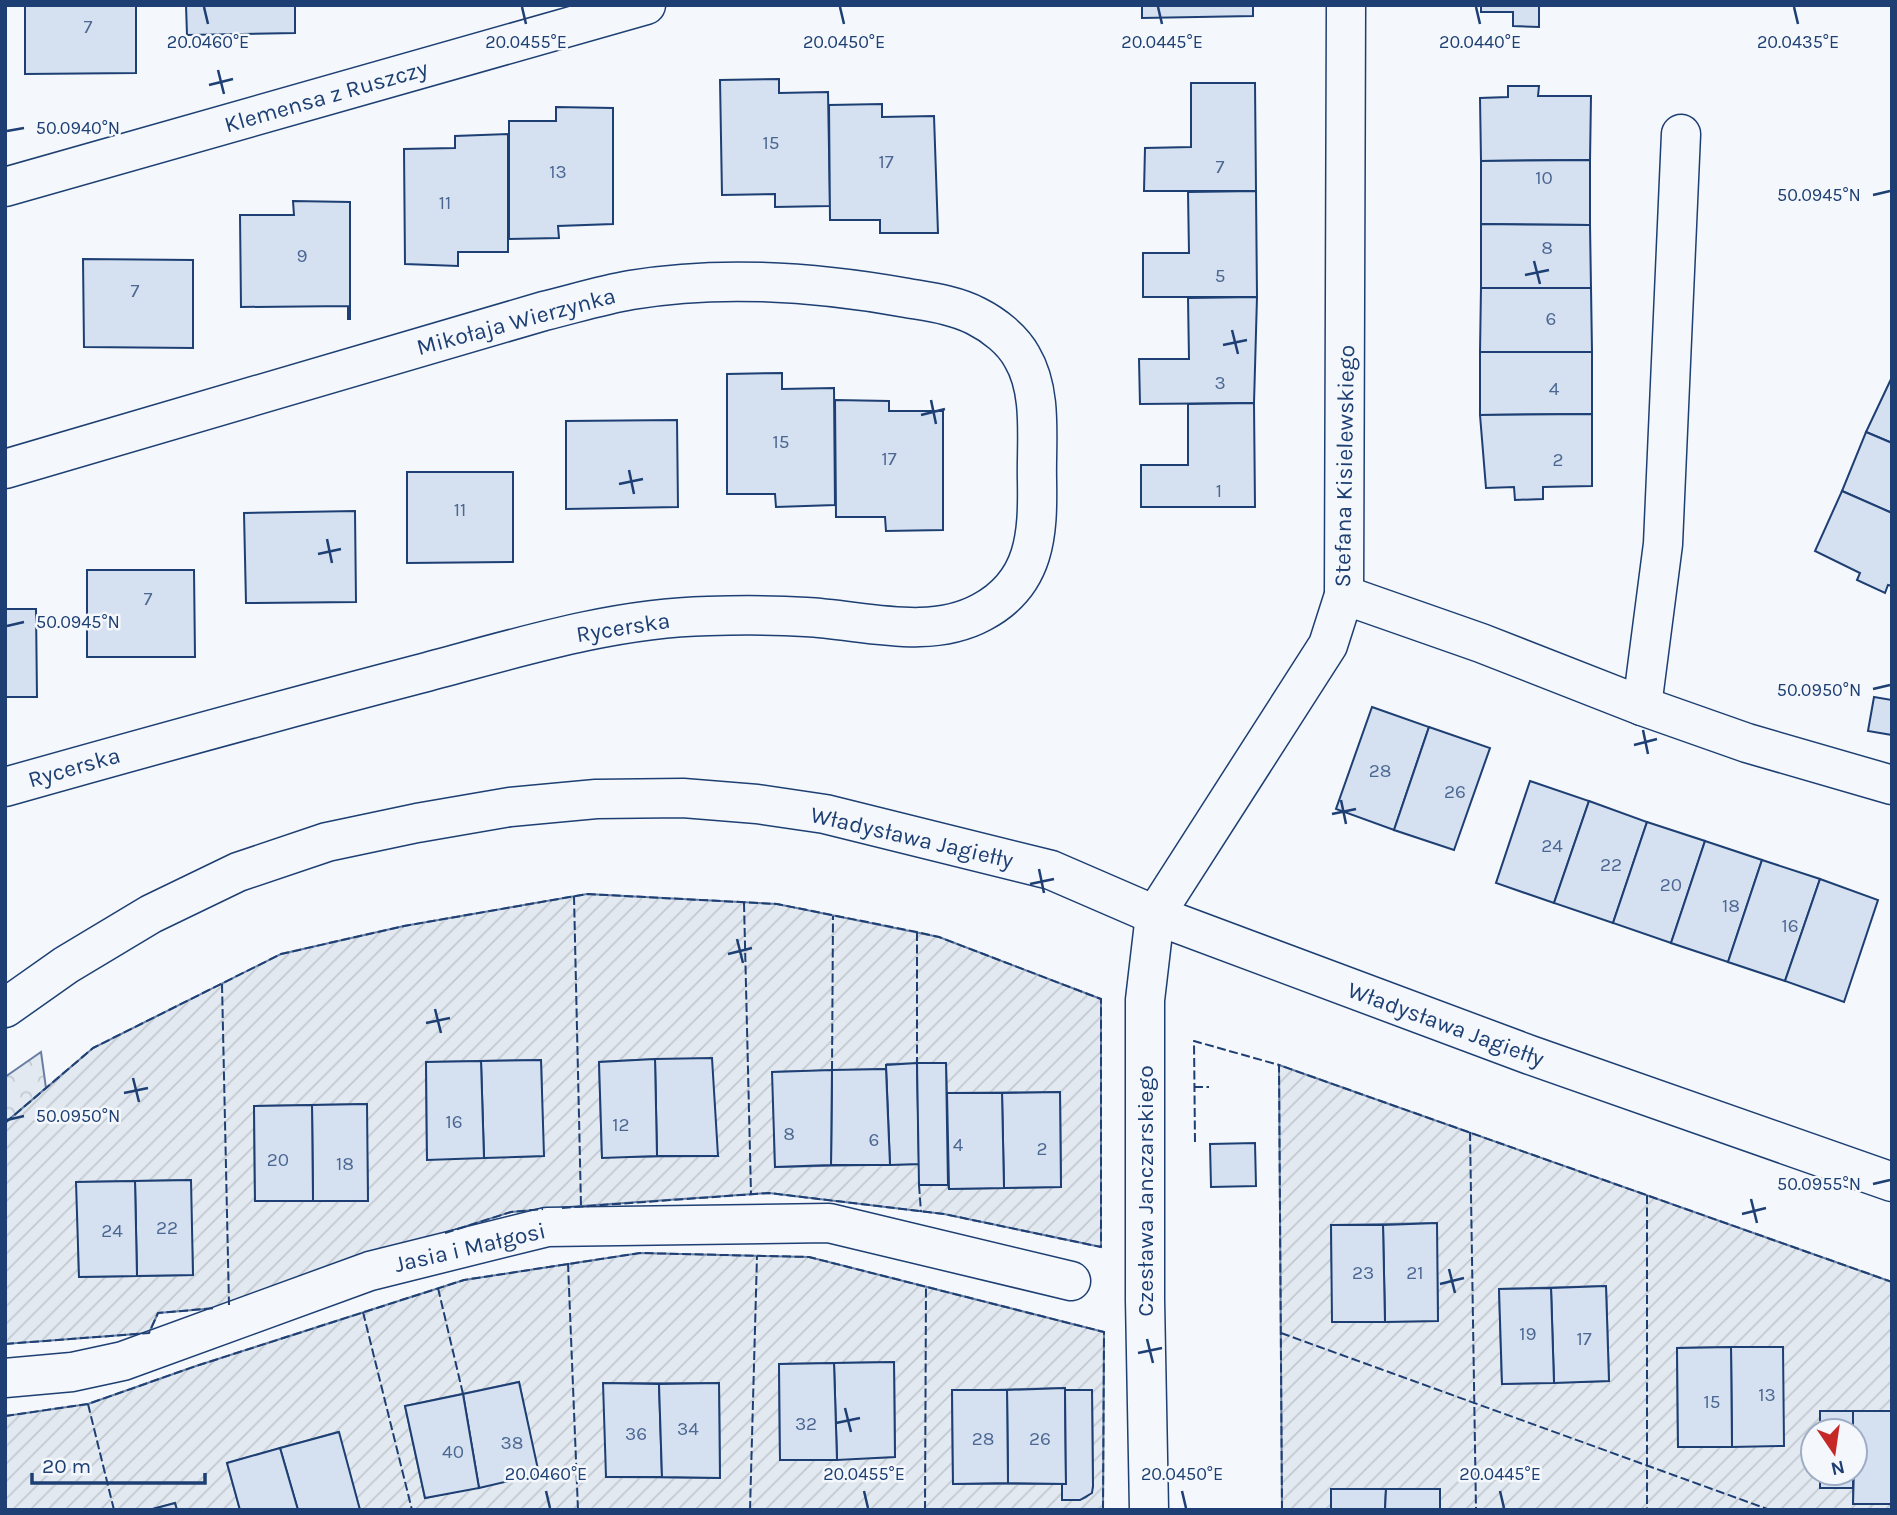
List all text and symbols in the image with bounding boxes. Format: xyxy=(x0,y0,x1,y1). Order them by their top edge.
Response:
house number: 7 xyxy=(84,16,93,38)
text: 20.0460°E xyxy=(167,31,249,53)
text: 20.0455°E xyxy=(485,31,567,53)
text: 20.0450°E xyxy=(803,31,885,53)
text: 20.0445°E xyxy=(1121,31,1203,53)
text: 20.0440°E xyxy=(1439,31,1521,53)
text: 20.0435°E xyxy=(1757,31,1839,53)
street label: Klemensa z Ruszczy xyxy=(221,54,431,138)
text: 50.0940°N xyxy=(36,117,120,139)
house number: 15 xyxy=(762,132,780,154)
house number: 17 xyxy=(878,151,894,173)
house number: 7 xyxy=(1216,156,1225,178)
house number: 13 xyxy=(549,161,567,183)
house number: 10 xyxy=(1535,167,1553,189)
text: 50.0945°N xyxy=(1777,184,1861,206)
house number: 11 xyxy=(439,192,451,214)
house number: 8 xyxy=(1541,237,1553,259)
house number: 9 xyxy=(296,245,308,267)
house number: 5 xyxy=(1215,265,1225,287)
house number: 7 xyxy=(131,280,140,302)
street label: Mikołaja Wierzynka xyxy=(414,282,619,361)
house number: 6 xyxy=(1546,308,1556,330)
street label: Stefana Kisielewskiego xyxy=(1329,344,1360,588)
house number: 3 xyxy=(1214,372,1226,394)
house number: 4 xyxy=(1549,378,1560,400)
house number: 15 xyxy=(772,431,790,453)
house number: 17 xyxy=(881,448,897,470)
house number: 2 xyxy=(1552,449,1564,471)
house number: 1 xyxy=(1216,480,1222,502)
house number: 11 xyxy=(454,499,466,521)
house number: 7 xyxy=(144,588,153,610)
street label: Rycerska xyxy=(574,607,672,648)
text: 50.0945°N xyxy=(36,611,120,633)
text: 50.0950°N xyxy=(1777,679,1861,701)
street label: Rycerska xyxy=(25,741,123,793)
house number: 28 xyxy=(1369,760,1391,782)
house number: 26 xyxy=(1444,781,1466,803)
street label: Władysława Jagiełły xyxy=(808,801,1016,874)
house number: 24 xyxy=(1541,835,1563,857)
house number: 22 xyxy=(1600,854,1622,876)
house number: 20 xyxy=(1660,874,1682,896)
house number: 18 xyxy=(1722,895,1740,917)
house number: 16 xyxy=(1781,915,1799,937)
street label: Władysława Jagiełły xyxy=(1344,976,1548,1073)
street label: Czesława Janczarskiego xyxy=(1132,1065,1159,1317)
text: 50.0950°N xyxy=(36,1105,120,1127)
house number: 16 xyxy=(445,1111,463,1133)
house number: 12 xyxy=(612,1114,630,1136)
house number: 8 xyxy=(783,1123,795,1145)
house number: 6 xyxy=(869,1129,879,1151)
house number: 4 xyxy=(953,1134,964,1156)
house number: 2 xyxy=(1036,1138,1048,1160)
house number: 20 xyxy=(267,1149,289,1171)
house number: 18 xyxy=(336,1153,354,1175)
text: 50.0955°N xyxy=(1777,1173,1861,1195)
house number: 22 xyxy=(156,1217,178,1239)
street label: Jasia i Małgosi xyxy=(392,1217,548,1278)
house number: 24 xyxy=(101,1220,123,1242)
house number: 23 xyxy=(1352,1262,1374,1284)
house number: 21 xyxy=(1406,1262,1424,1284)
house number: 19 xyxy=(1519,1323,1537,1345)
house number: 17 xyxy=(1576,1328,1592,1350)
house number: 13 xyxy=(1758,1384,1776,1406)
house number: 15 xyxy=(1703,1391,1721,1413)
house number: 32 xyxy=(795,1413,817,1435)
north arrow xyxy=(1799,1417,1869,1487)
house number: 34 xyxy=(677,1418,699,1440)
house number: 36 xyxy=(625,1423,647,1445)
house number: 28 xyxy=(972,1428,994,1450)
house number: 26 xyxy=(1029,1428,1051,1450)
house number: 38 xyxy=(501,1432,523,1454)
house number: 40 xyxy=(442,1441,464,1463)
scale bar xyxy=(32,1442,205,1486)
text: 20 m xyxy=(42,1454,91,1478)
text: N xyxy=(1828,1455,1847,1480)
text: 20.0460°E xyxy=(505,1463,587,1485)
text: 20.0455°E xyxy=(823,1463,905,1485)
text: 20.0450°E xyxy=(1141,1463,1223,1485)
text: 20.0445°E xyxy=(1459,1463,1541,1485)

